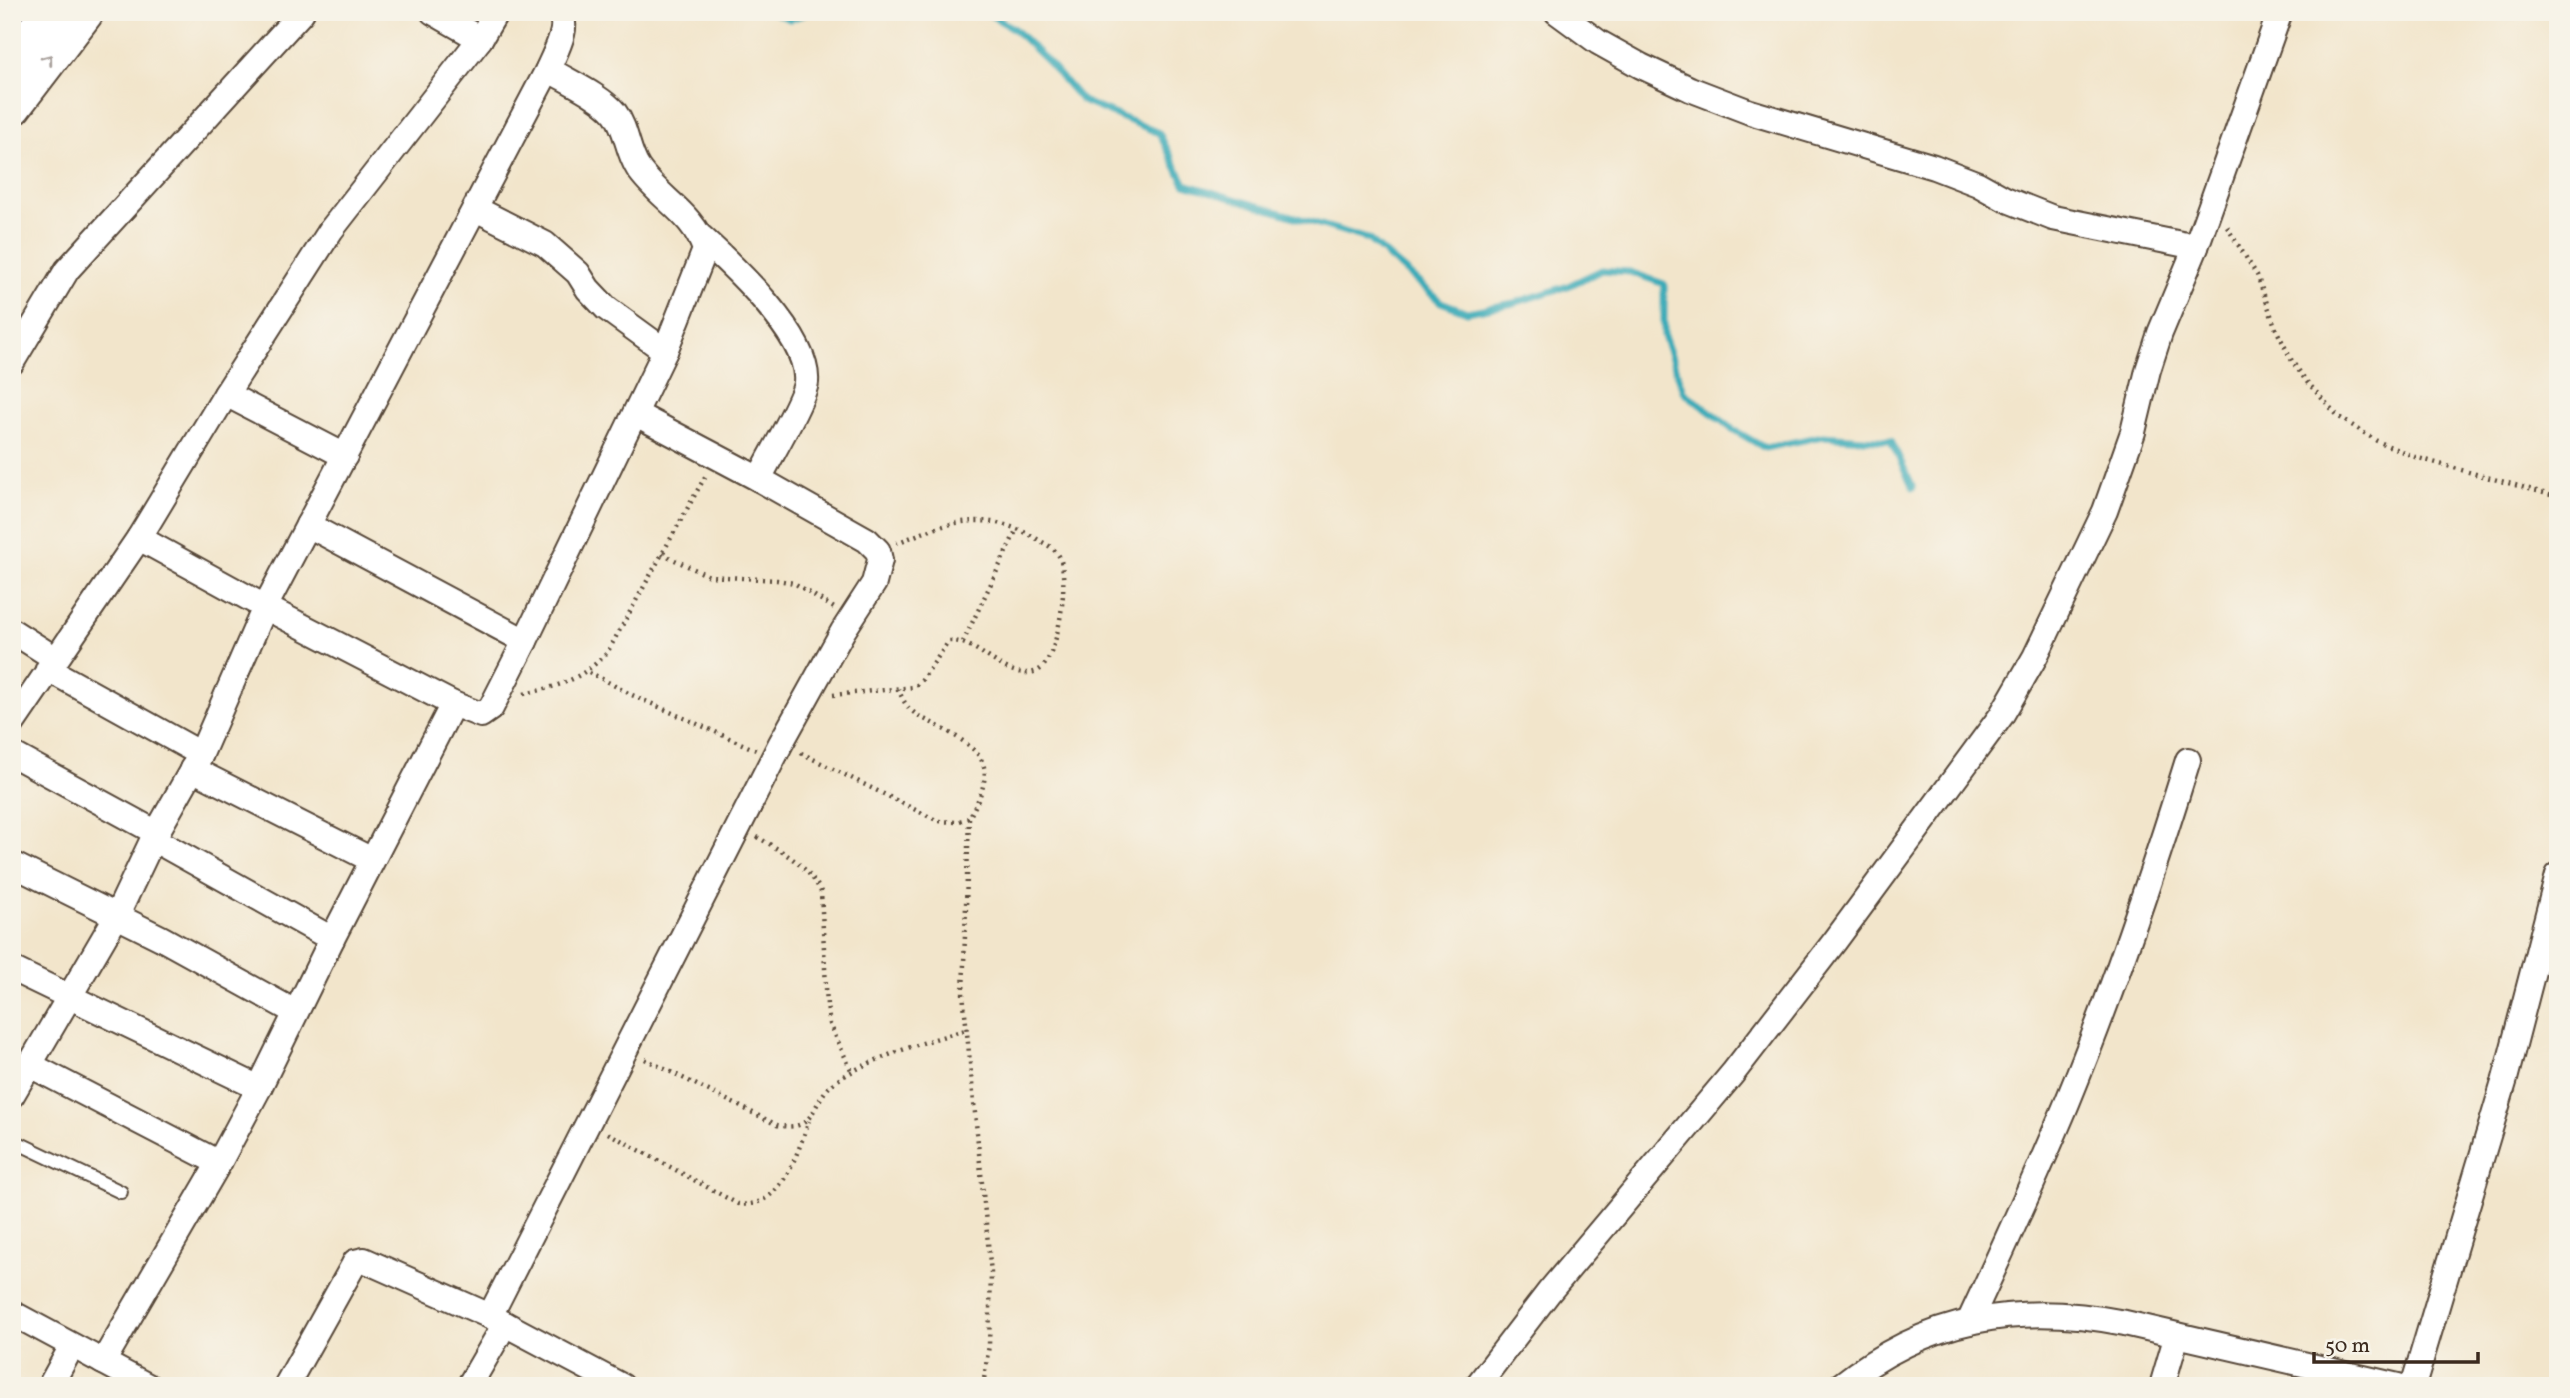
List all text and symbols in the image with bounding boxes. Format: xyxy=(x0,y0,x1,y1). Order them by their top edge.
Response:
one-way arrow xyxy=(40,54,53,67)
scale bar xyxy=(2314,1321,2479,1365)
text: 50 m xyxy=(2325,1332,2370,1361)

